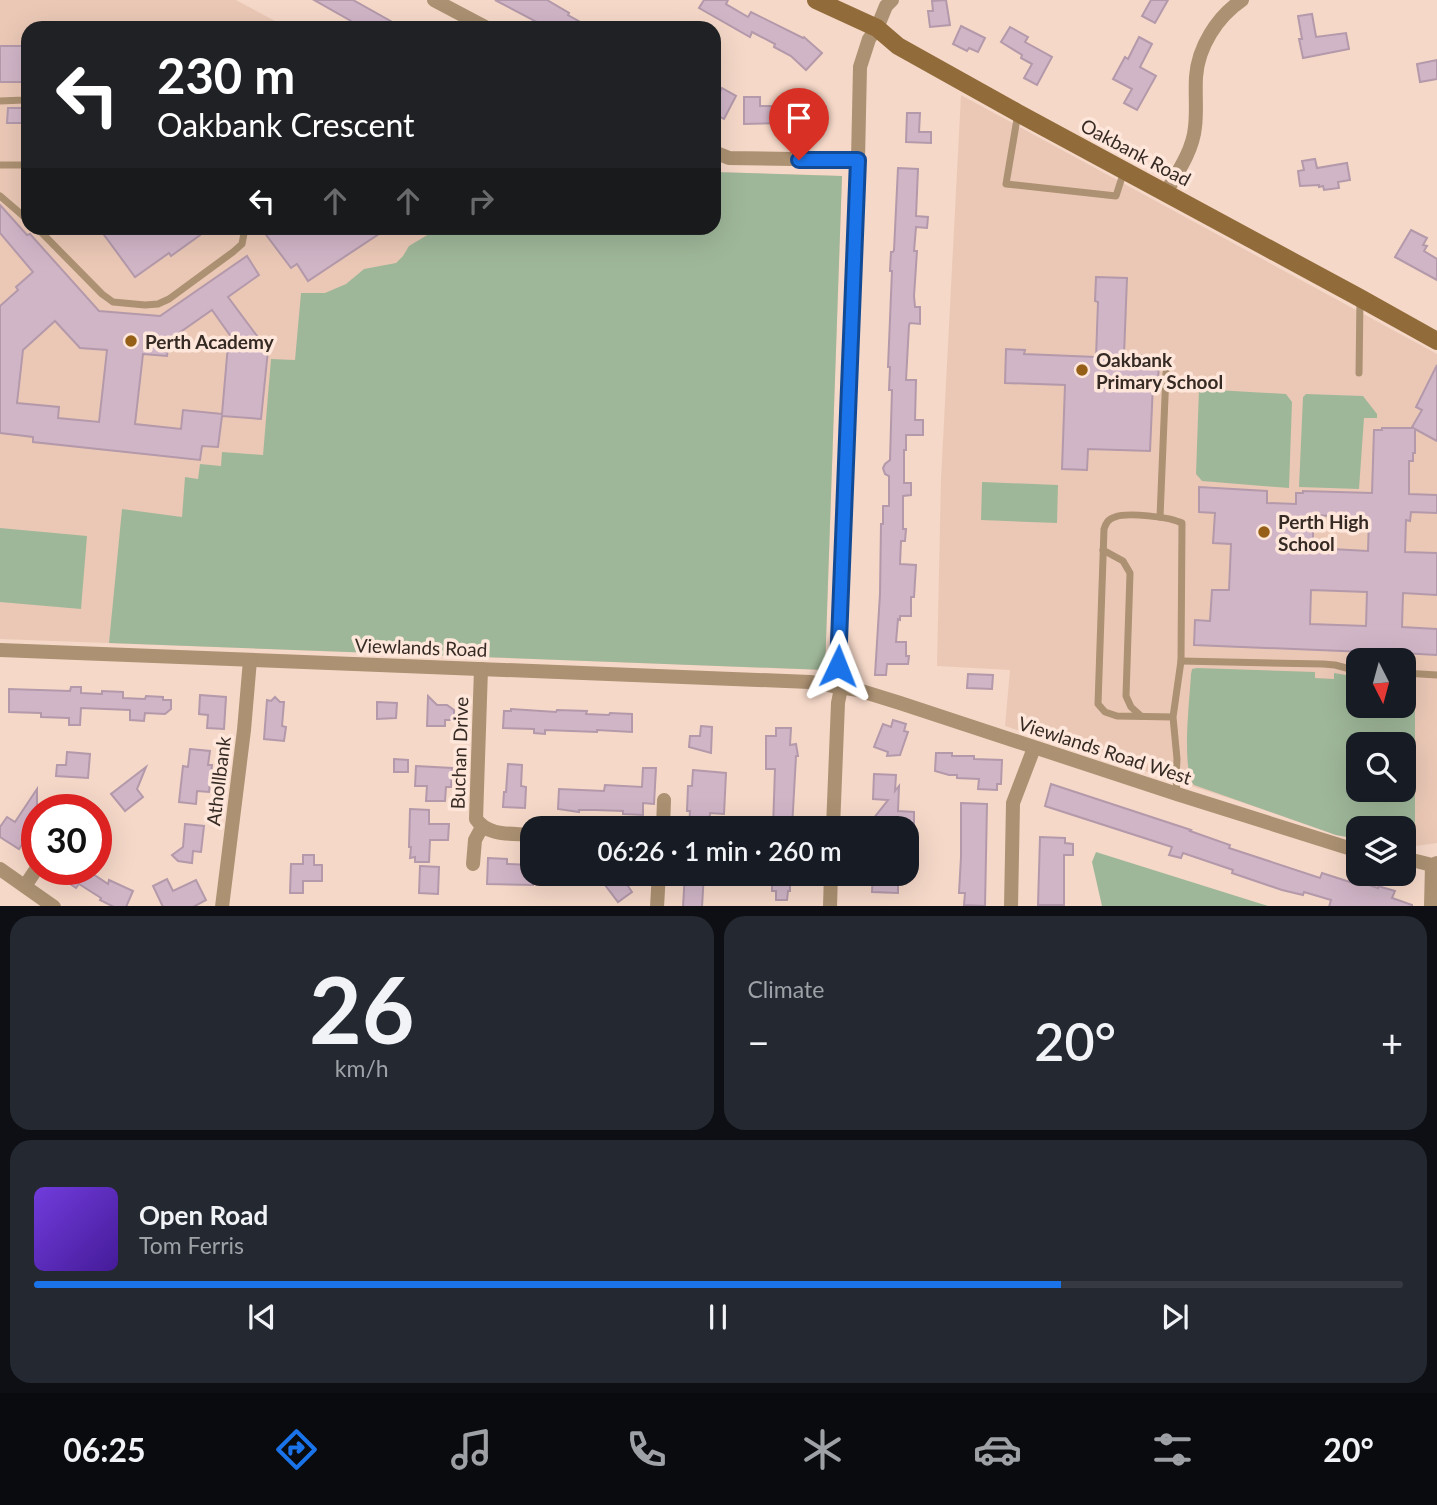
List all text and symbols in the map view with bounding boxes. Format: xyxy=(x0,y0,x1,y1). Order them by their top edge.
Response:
text: 230 m xyxy=(157,46,295,104)
icon: left xyxy=(42,49,133,140)
pin xyxy=(769,88,829,160)
icon: arrive xyxy=(780,99,818,137)
text: Oakbank Crescent xyxy=(157,105,415,144)
street label: Oakbank Road xyxy=(1077,113,1195,191)
icon: left xyxy=(243,182,281,220)
icon: ahead xyxy=(316,182,354,220)
icon: ahead xyxy=(389,182,427,220)
icon: right xyxy=(462,182,500,220)
place label: Perth Academy xyxy=(145,330,275,353)
marker: Perth Academy xyxy=(123,333,139,349)
place label: Oakbank Primary School xyxy=(1096,348,1223,393)
marker: Oakbank Primary School xyxy=(1074,362,1090,378)
place label: Perth High School xyxy=(1278,510,1369,555)
marker: Perth High School xyxy=(1256,524,1272,540)
position arrow xyxy=(801,629,875,703)
street label: Viewlands Road xyxy=(354,633,488,661)
north arrow xyxy=(1346,648,1416,718)
map controls xyxy=(1346,648,1416,886)
street label: Buchan Drive xyxy=(446,696,472,810)
street label: Viewlands Road West xyxy=(1015,711,1195,789)
button: search xyxy=(1346,732,1416,802)
street label: Athollbank xyxy=(201,735,235,827)
speed limit sign: 30 xyxy=(21,794,112,885)
button: layers xyxy=(1346,816,1416,886)
text: 06:26 · 1 min · 260 m xyxy=(597,835,842,867)
text: 26 xyxy=(309,954,415,1063)
text: Climate xyxy=(748,975,824,1003)
text: 20° xyxy=(1034,1010,1116,1072)
text: − xyxy=(748,1019,770,1065)
text: + xyxy=(1381,1019,1403,1065)
text: km/h xyxy=(335,1054,389,1082)
text: Open Road xyxy=(139,1199,268,1231)
text: Tom Ferris xyxy=(139,1231,244,1259)
icon: previous xyxy=(243,1298,281,1336)
icon: pause xyxy=(699,1298,737,1336)
icon: next xyxy=(1156,1298,1194,1336)
icon: directions xyxy=(272,1425,321,1474)
icon: music xyxy=(447,1425,496,1474)
icon: phone xyxy=(622,1425,671,1474)
icon: climate xyxy=(798,1425,847,1474)
icon: car xyxy=(973,1425,1022,1474)
icon: filters xyxy=(1148,1425,1197,1474)
text: 06:25 xyxy=(63,1430,146,1469)
text: 20° xyxy=(1323,1430,1374,1469)

